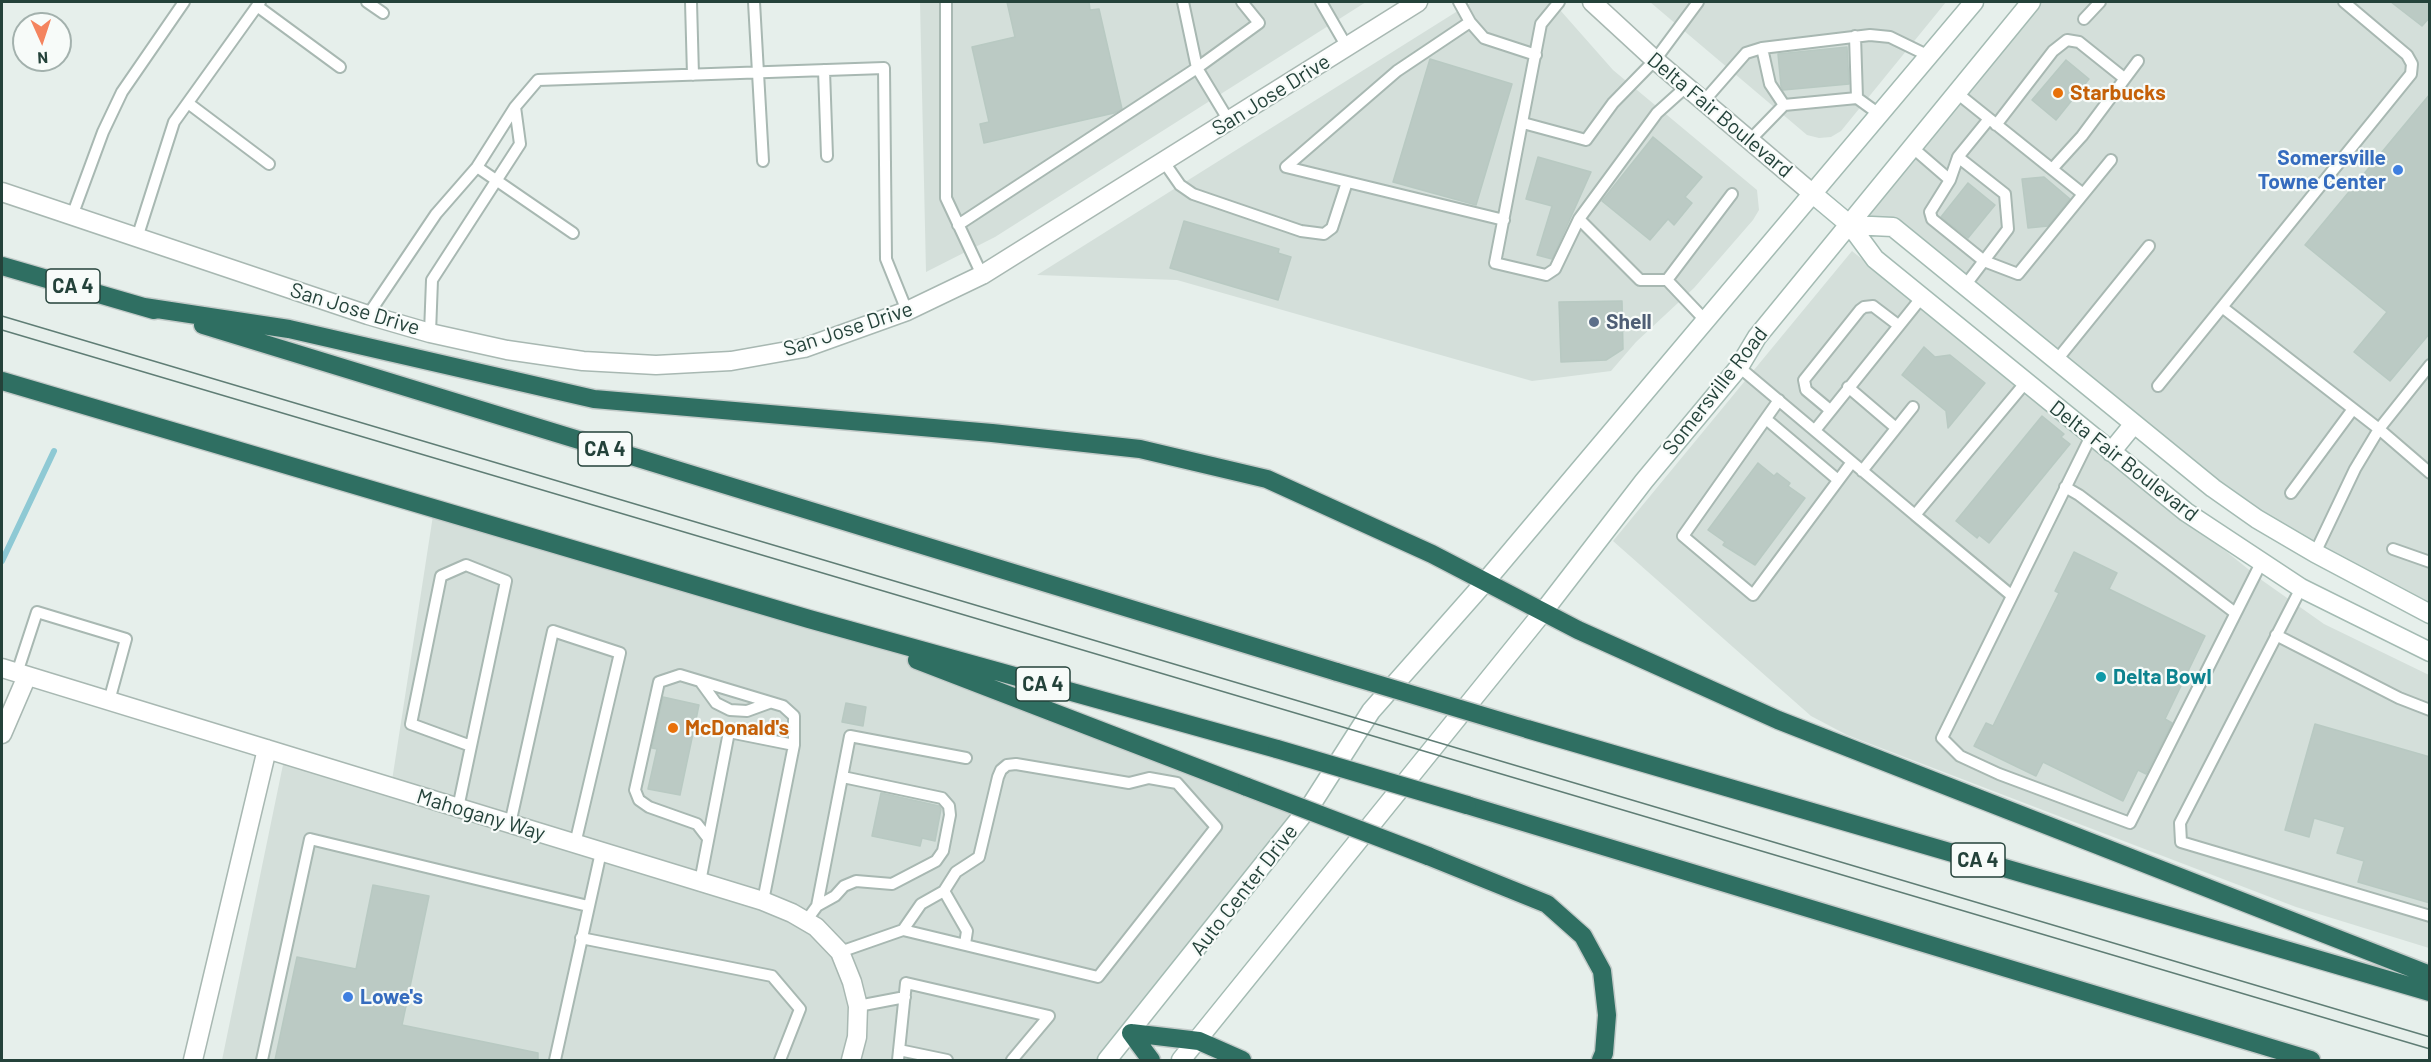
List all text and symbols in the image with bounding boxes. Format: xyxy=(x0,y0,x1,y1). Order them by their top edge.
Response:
north arrow xyxy=(12,12,72,72)
street label: Delta Fair Boulevard xyxy=(1642,47,1798,183)
text: N xyxy=(37,49,49,68)
street label: San Jose Drive xyxy=(1207,49,1335,141)
place label: Starbucks xyxy=(2070,80,2166,106)
marker: Starbucks xyxy=(2051,86,2065,100)
place label: Somersville Towne Center xyxy=(2258,145,2386,195)
marker: Somersville Towne Center xyxy=(2391,163,2405,177)
road number: CA 4 xyxy=(46,269,100,303)
street label: San Jose Drive xyxy=(287,277,423,341)
street label: San Jose Drive xyxy=(780,296,916,362)
place label: Shell xyxy=(1606,309,1652,335)
marker: Shell xyxy=(1587,315,1601,329)
street label: Somersville Road xyxy=(1657,322,1773,460)
street label: Delta Fair Boulevard xyxy=(2045,395,2203,527)
road number: CA 4 xyxy=(578,432,632,466)
place label: Delta Bowl xyxy=(2113,664,2212,690)
road number: CA 4 xyxy=(1016,667,1070,701)
marker: Delta Bowl xyxy=(2094,670,2108,684)
place label: McDonald's xyxy=(685,715,789,741)
marker: McDonald's xyxy=(666,721,680,735)
street label: Mahogany Way xyxy=(414,783,548,847)
street label: Auto Center Drive xyxy=(1185,819,1303,961)
road number: CA 4 xyxy=(1951,843,2005,877)
place label: Lowe's xyxy=(360,984,423,1010)
marker: Lowe's xyxy=(341,990,355,1004)

